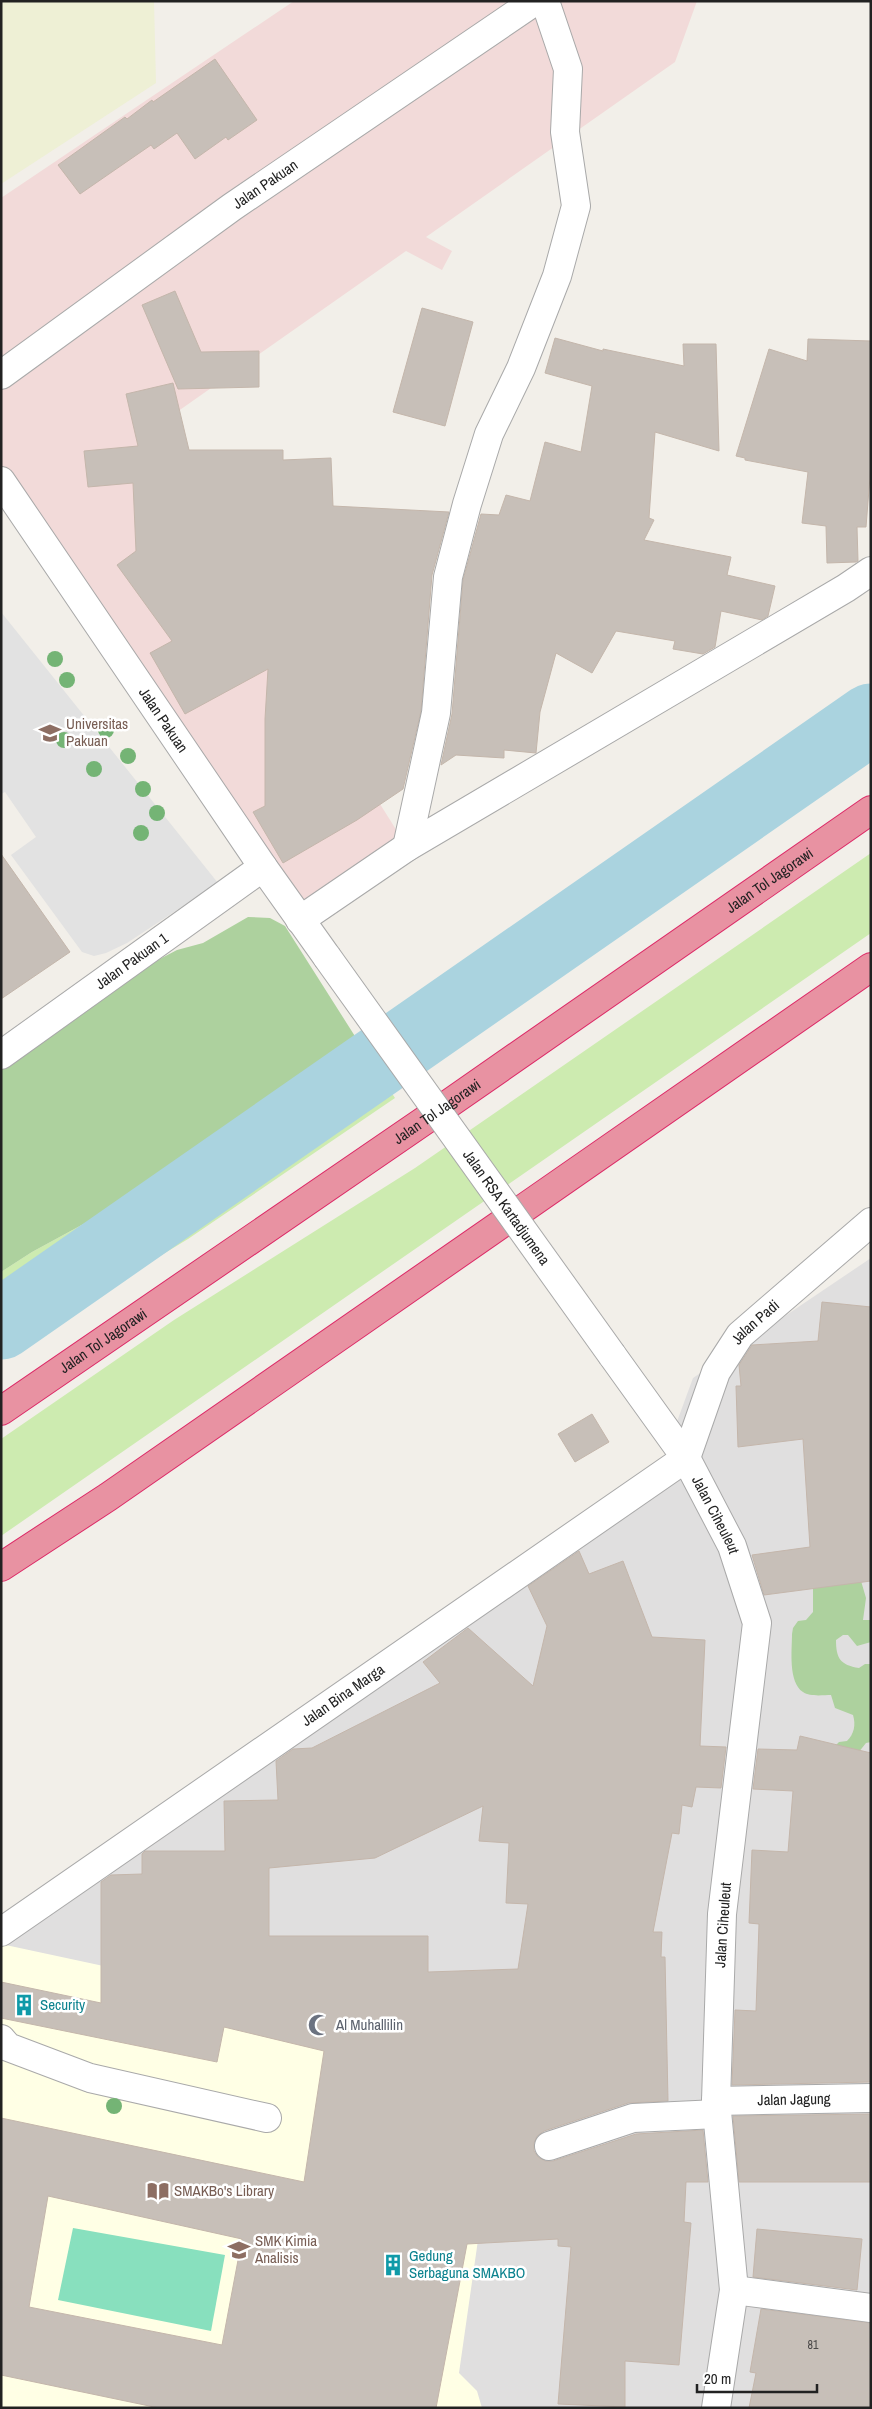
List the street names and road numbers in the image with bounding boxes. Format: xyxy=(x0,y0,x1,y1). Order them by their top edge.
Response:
street label: Jalan Pakuan xyxy=(228,154,302,214)
street label: Jalan Pakuan xyxy=(134,683,193,757)
street label: Jalan Tol Jagorawi xyxy=(722,842,817,918)
street label: Jalan Pakuan 1 xyxy=(91,927,172,994)
street label: Jalan Tol Jagorawi xyxy=(389,1074,485,1149)
street label: Jalan RSA Kartadjumena xyxy=(458,1145,555,1269)
street label: Jalan Padi xyxy=(726,1295,784,1348)
street label: Jalan Tol Jagorawi xyxy=(55,1303,151,1378)
street label: Jalan Ciheuleut xyxy=(687,1472,745,1557)
street label: Jalan Bina Marga xyxy=(297,1659,389,1731)
street label: Jalan Ciheuleut xyxy=(709,1881,736,1968)
street label: Jalan Jagung xyxy=(757,2088,831,2110)

